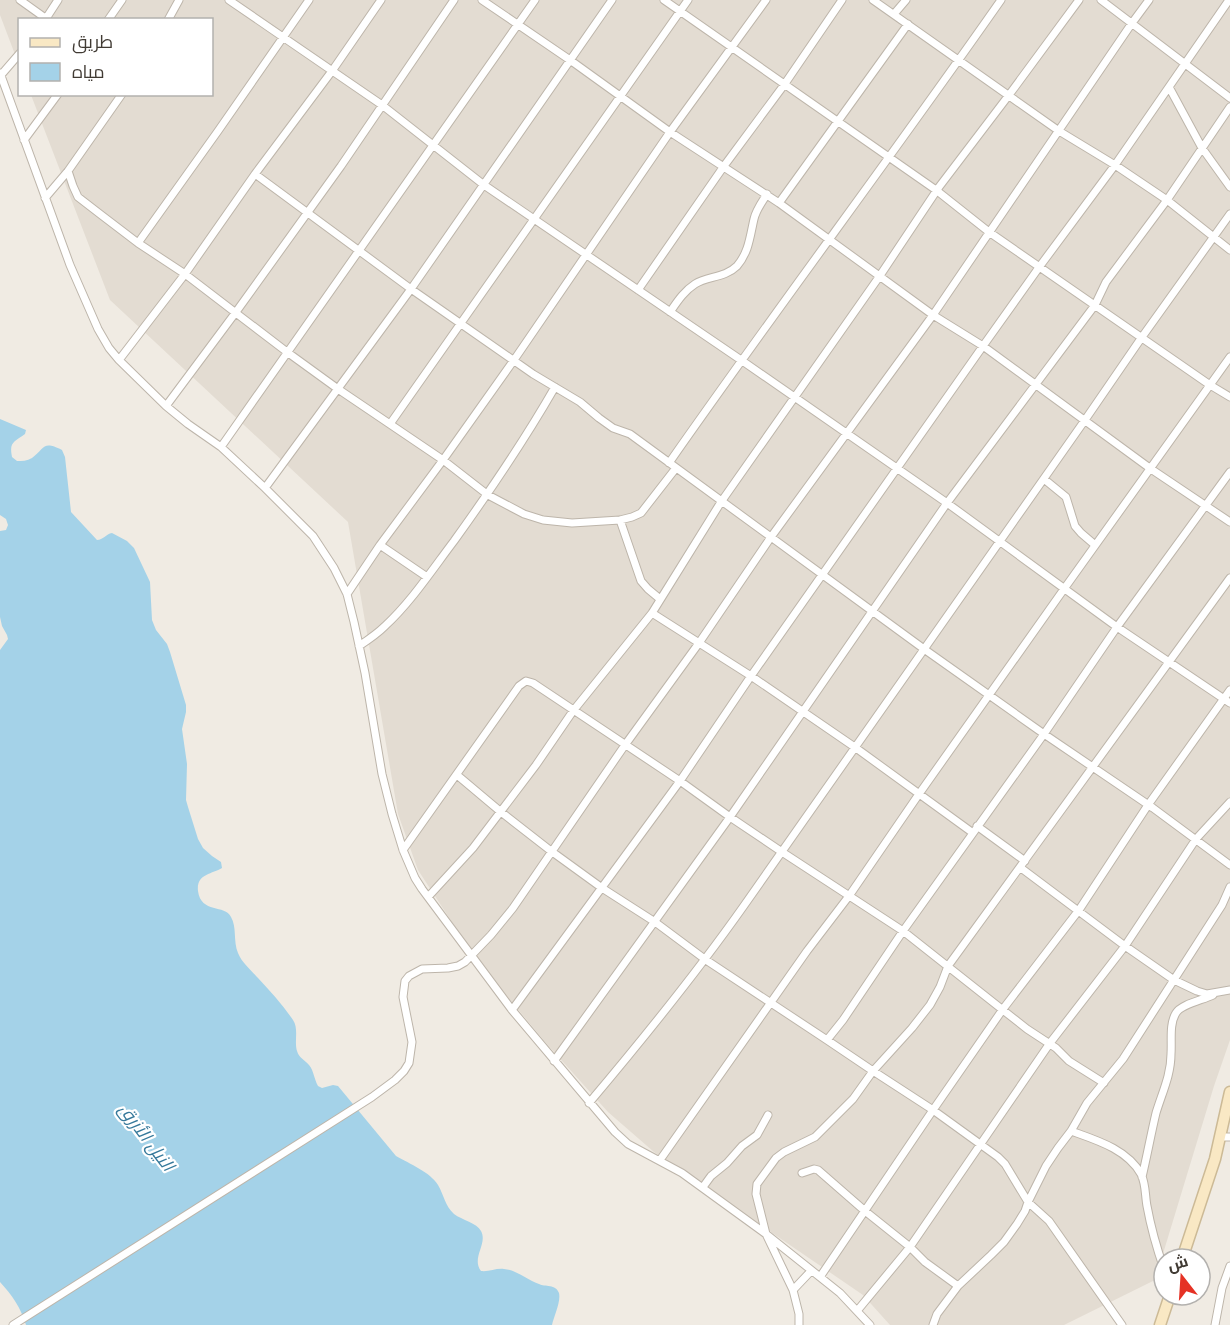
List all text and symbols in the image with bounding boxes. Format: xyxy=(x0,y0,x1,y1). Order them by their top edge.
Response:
legend xyxy=(18,18,213,96)
text: طريق xyxy=(72,30,113,54)
text: مياه xyxy=(72,60,105,83)
water label: النيل الأزرق xyxy=(114,1099,181,1177)
north arrow xyxy=(1152,1247,1212,1307)
text: ش xyxy=(1165,1250,1191,1276)

